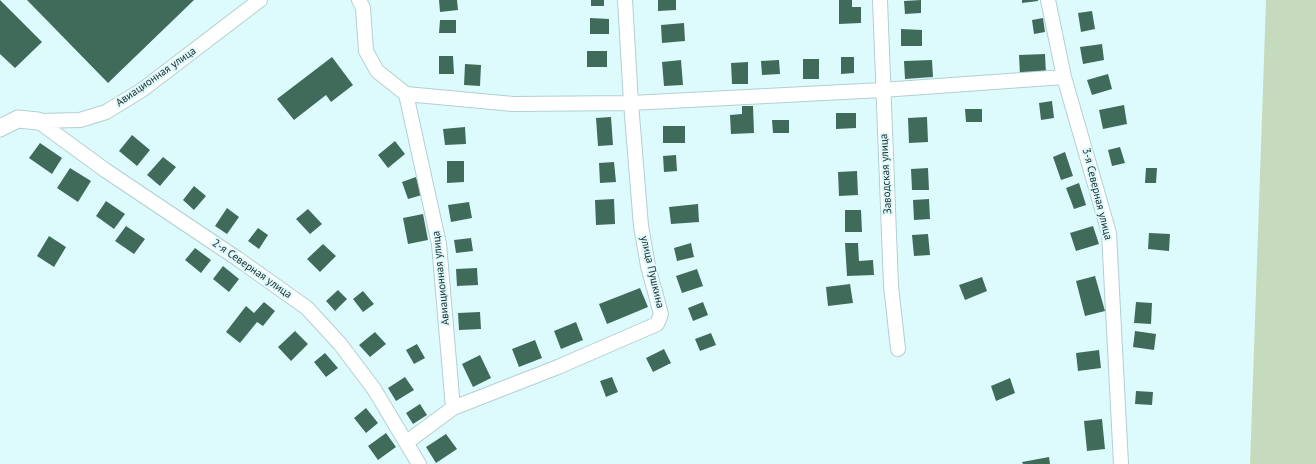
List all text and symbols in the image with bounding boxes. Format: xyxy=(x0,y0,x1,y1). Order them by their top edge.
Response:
street label: Авиационная улица xyxy=(113,44,199,110)
street label: Заводская улица xyxy=(877,133,895,215)
street label: 3-я Северная улица xyxy=(1079,147,1115,241)
street label: Авиационная улица xyxy=(429,230,453,326)
street label: улица Пушкина xyxy=(637,234,667,310)
street label: 2-я Северная улица xyxy=(210,237,294,301)

